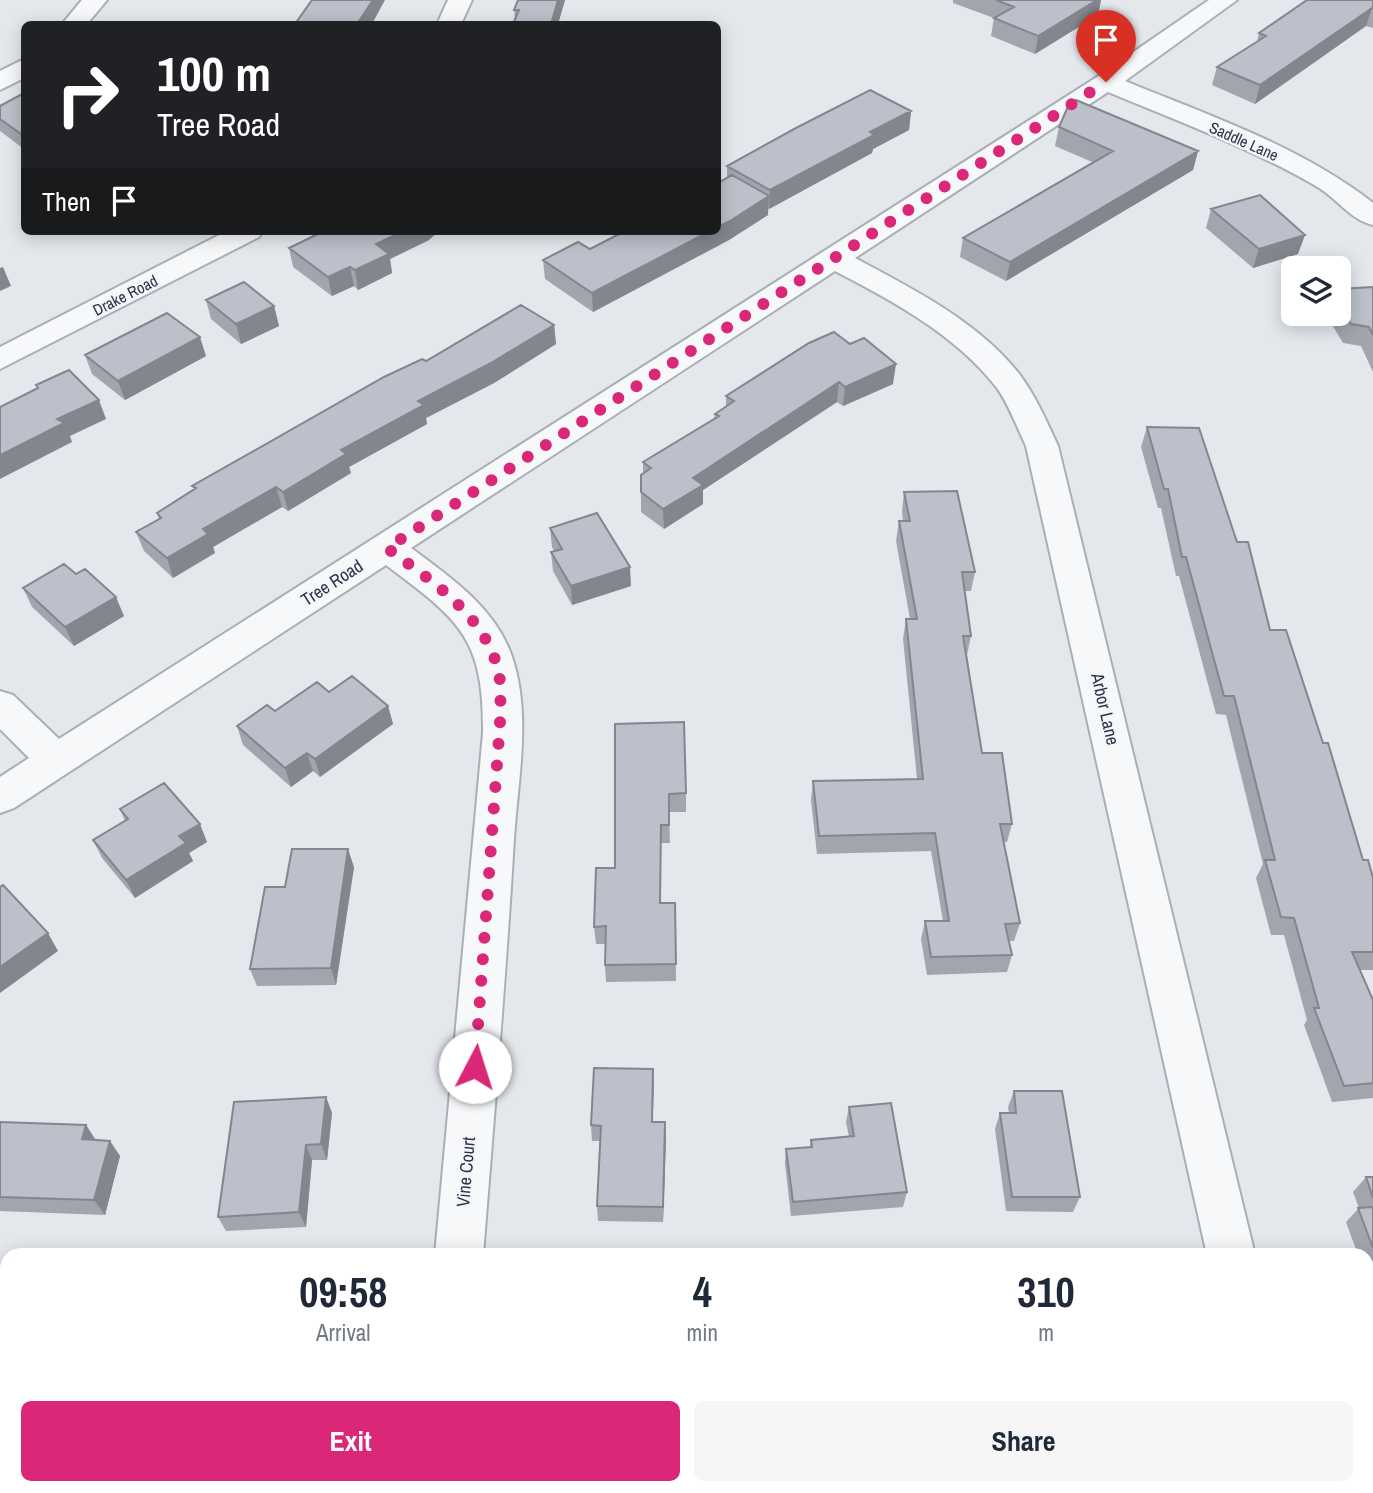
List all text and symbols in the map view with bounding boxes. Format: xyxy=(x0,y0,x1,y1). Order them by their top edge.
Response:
pin xyxy=(1076,10,1136,82)
icon: arrive xyxy=(1087,21,1125,59)
text: 100 m xyxy=(157,40,271,106)
icon: right xyxy=(42,49,133,140)
text: Tree Road xyxy=(157,103,280,146)
street label: Saddle Lane xyxy=(1206,116,1282,166)
icon: arrive xyxy=(105,182,143,220)
text: Then xyxy=(42,184,91,219)
map controls xyxy=(1281,256,1351,326)
button: layers xyxy=(1281,256,1351,326)
street label: Drake Road xyxy=(89,269,161,321)
street label: Tree Road xyxy=(296,553,368,612)
street label: Arbor Lane xyxy=(1085,670,1126,747)
position arrow xyxy=(438,1030,512,1104)
street label: Vine Court xyxy=(450,1136,481,1208)
text: 09:58 xyxy=(299,1264,387,1320)
text: 4 xyxy=(693,1264,712,1320)
text: 310 xyxy=(1017,1264,1075,1320)
text: Arrival xyxy=(316,1317,371,1348)
text: min xyxy=(687,1317,718,1348)
text: m xyxy=(1038,1317,1054,1348)
button: Exit xyxy=(21,1401,680,1481)
button: Share xyxy=(694,1401,1353,1481)

